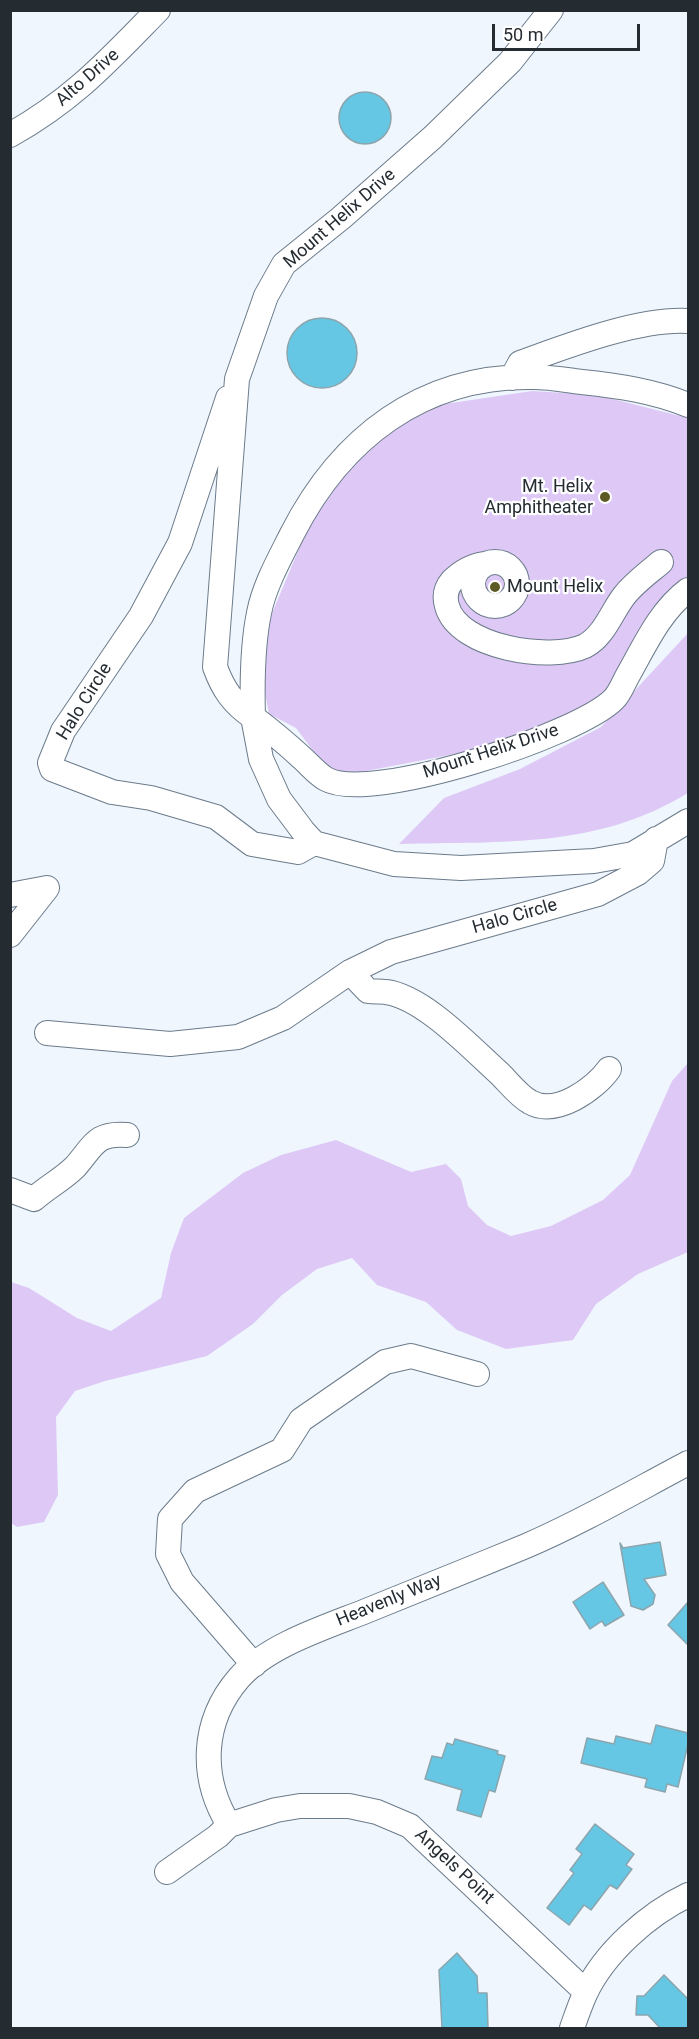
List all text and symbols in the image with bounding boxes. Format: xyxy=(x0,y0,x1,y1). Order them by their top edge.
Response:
scale bar xyxy=(495,12,644,50)
text: 50 m xyxy=(503,24,543,45)
street label: Alto Drive xyxy=(52,45,124,111)
street label: Mount Helix Drive xyxy=(280,165,400,273)
place label: Mt. Helix Amphitheater xyxy=(484,476,593,518)
marker: Mt. Helix Amphitheater xyxy=(598,490,612,504)
place label: Mount Helix xyxy=(507,576,603,598)
marker: Mount Helix xyxy=(488,580,502,594)
street label: Halo Circle xyxy=(53,659,117,745)
street label: Mount Helix Drive xyxy=(421,720,561,784)
street label: Halo Circle xyxy=(470,895,560,939)
street label: Heavenly Way xyxy=(333,1570,445,1632)
street label: Angels Point xyxy=(410,1825,498,1909)

